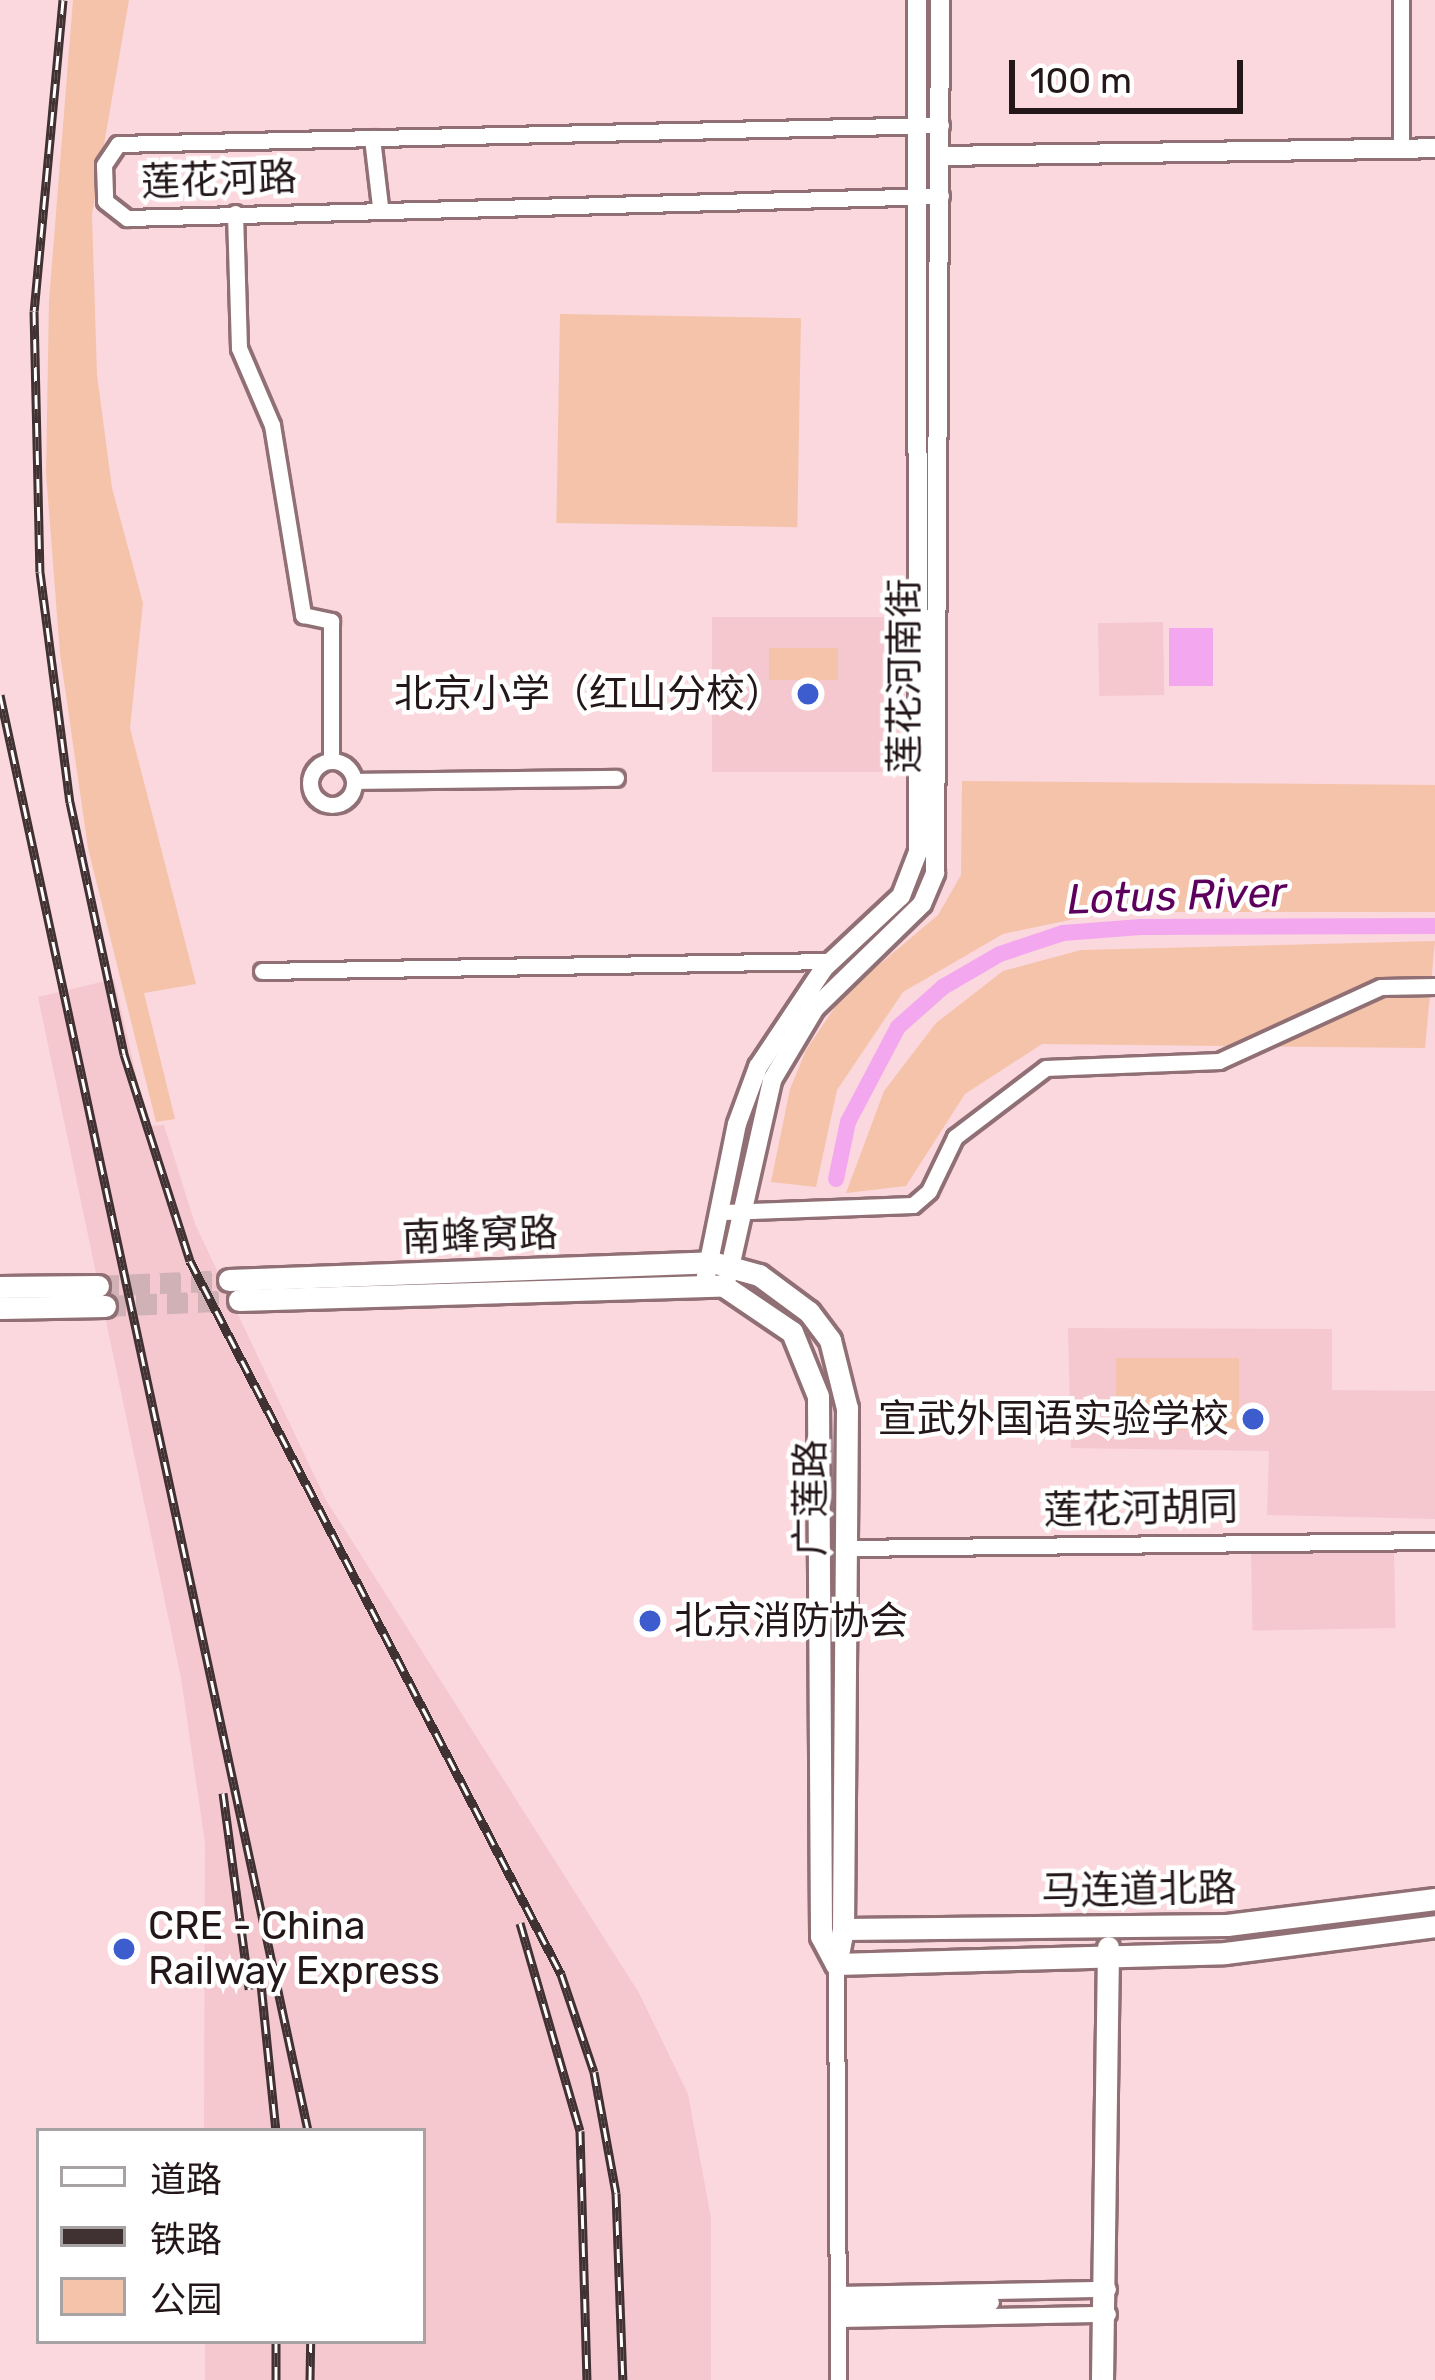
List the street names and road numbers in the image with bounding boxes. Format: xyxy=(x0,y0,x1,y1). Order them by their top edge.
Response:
street label: 莲花河路 xyxy=(140,154,298,206)
street label: 莲花河南街 xyxy=(882,579,928,773)
street label: 南蜂窝路 xyxy=(401,1210,559,1262)
street label: 广莲路 xyxy=(788,1440,834,1556)
street label: 莲花河胡同 xyxy=(1043,1484,1239,1534)
street label: 马连道北路 xyxy=(1041,1865,1237,1915)

